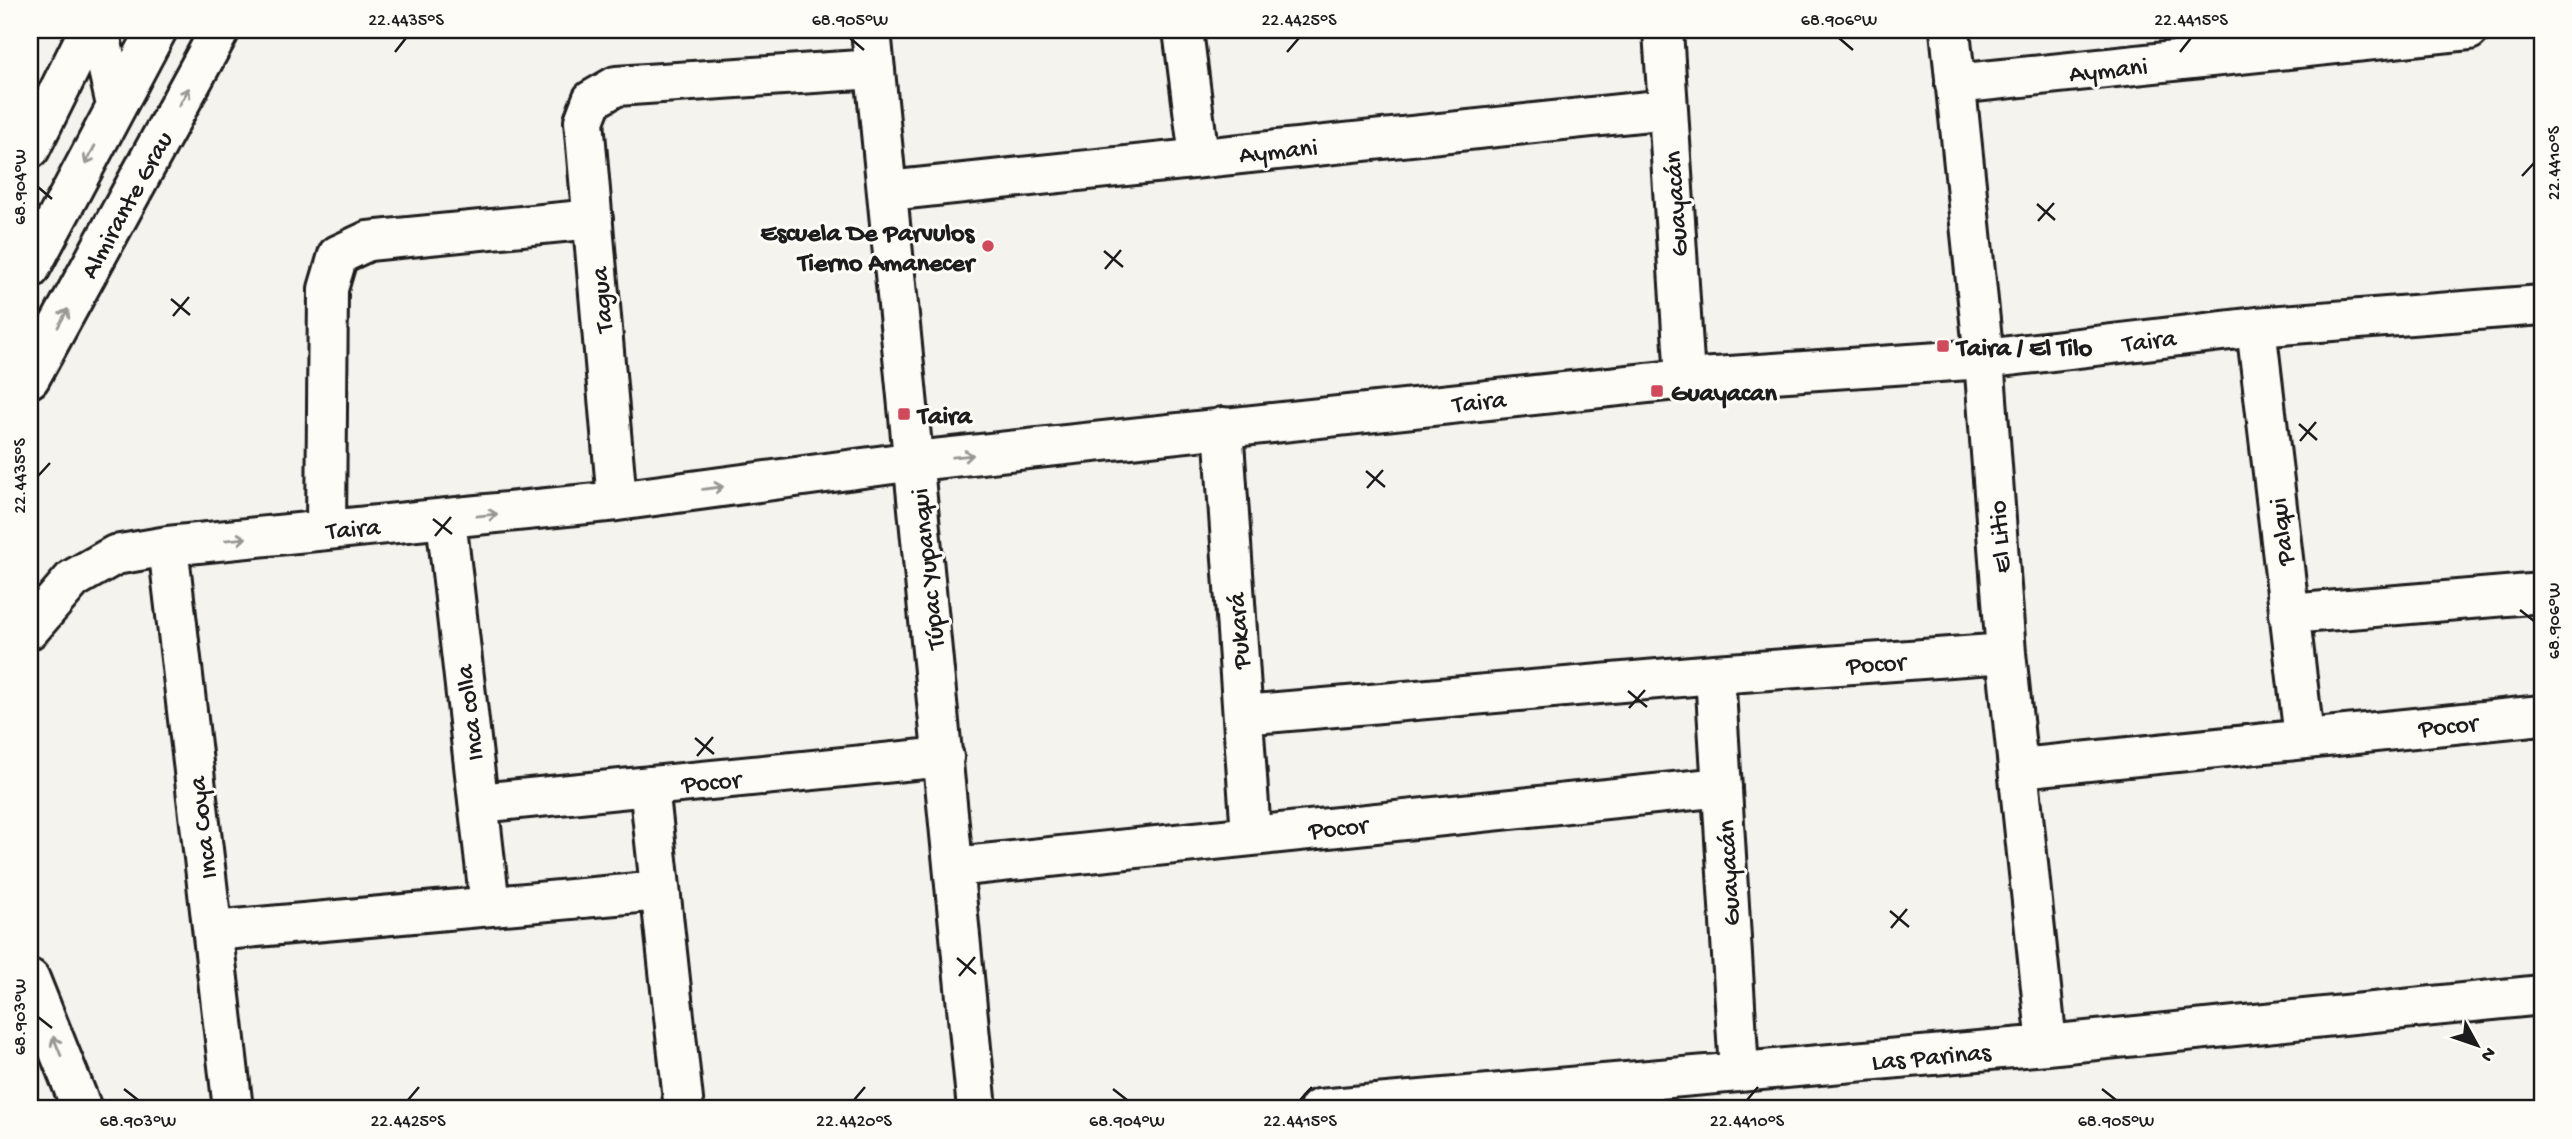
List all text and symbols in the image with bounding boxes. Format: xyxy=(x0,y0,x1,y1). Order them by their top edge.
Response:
text: 22.4435°S xyxy=(368,11,444,32)
text: 68.905°W xyxy=(812,11,888,32)
text: 22.4425°S xyxy=(1261,11,1337,32)
text: 68.906°W xyxy=(1801,11,1877,32)
text: 22.4415°S xyxy=(2154,11,2228,32)
street label: Aymani xyxy=(2068,53,2149,92)
one-way arrow xyxy=(177,87,191,108)
text: 22.4410°S xyxy=(2545,125,2566,200)
street label: Almirante Grau xyxy=(76,127,182,285)
street label: Aymani xyxy=(1238,134,1319,173)
one-way arrow xyxy=(83,144,96,165)
text: 68.904°W xyxy=(11,149,32,225)
street label: Guayacán xyxy=(1659,149,1698,258)
place label: Escuela De Parvulos Tierno Amanecer xyxy=(760,220,977,281)
marker: Escuela De Parvulos Tierno Amanecer xyxy=(980,238,996,254)
street label: Tagua xyxy=(586,264,623,336)
one-way arrow xyxy=(56,308,70,329)
street label: Taira xyxy=(2119,325,2180,362)
place label: Taira / El Tilo xyxy=(1955,335,2093,366)
marker: Taira / El Tilo xyxy=(1935,338,1951,354)
place label: Guayacan xyxy=(1671,380,1778,411)
marker: Guayacan xyxy=(1649,383,1665,399)
street label: Taira xyxy=(1449,386,1509,423)
place label: Taira xyxy=(916,403,973,434)
marker: Taira xyxy=(896,406,912,422)
text: 22.4435°S xyxy=(11,438,32,514)
one-way arrow xyxy=(951,450,974,463)
one-way arrow xyxy=(701,482,724,495)
street label: Túpac Yupanqui xyxy=(907,487,955,653)
street label: Palqui xyxy=(2265,496,2304,568)
street label: El Litio xyxy=(1984,499,2020,574)
one-way arrow xyxy=(475,508,498,521)
street label: Taira xyxy=(323,514,383,549)
one-way arrow xyxy=(224,532,247,545)
text: 68.906°W xyxy=(2545,583,2566,659)
street label: Pukará xyxy=(1223,590,1260,671)
street label: Pocor xyxy=(1845,649,1910,684)
street label: Inca colla xyxy=(451,661,494,762)
street label: Pocor xyxy=(2416,710,2482,747)
street label: Pocor xyxy=(679,766,745,803)
street label: Inca Coya xyxy=(184,773,227,880)
street label: Pocor xyxy=(1306,812,1372,849)
street label: Guayacán xyxy=(1713,818,1750,926)
text: 68.903°W xyxy=(11,979,32,1055)
north arrow xyxy=(2442,1010,2512,1080)
one-way arrow xyxy=(49,1036,62,1057)
street label: Las Parinas xyxy=(1870,1039,1994,1080)
text: N xyxy=(2475,1042,2500,1066)
text: 68.903°W xyxy=(100,1112,176,1133)
text: 22.4425°S xyxy=(370,1112,446,1133)
text: 22.4420°S xyxy=(816,1112,893,1133)
text: 68.904°W xyxy=(1089,1112,1165,1133)
text: 22.4415°S xyxy=(1263,1112,1337,1133)
text: 22.4410°S xyxy=(1710,1112,1785,1133)
text: 68.905°W xyxy=(2078,1112,2154,1133)

